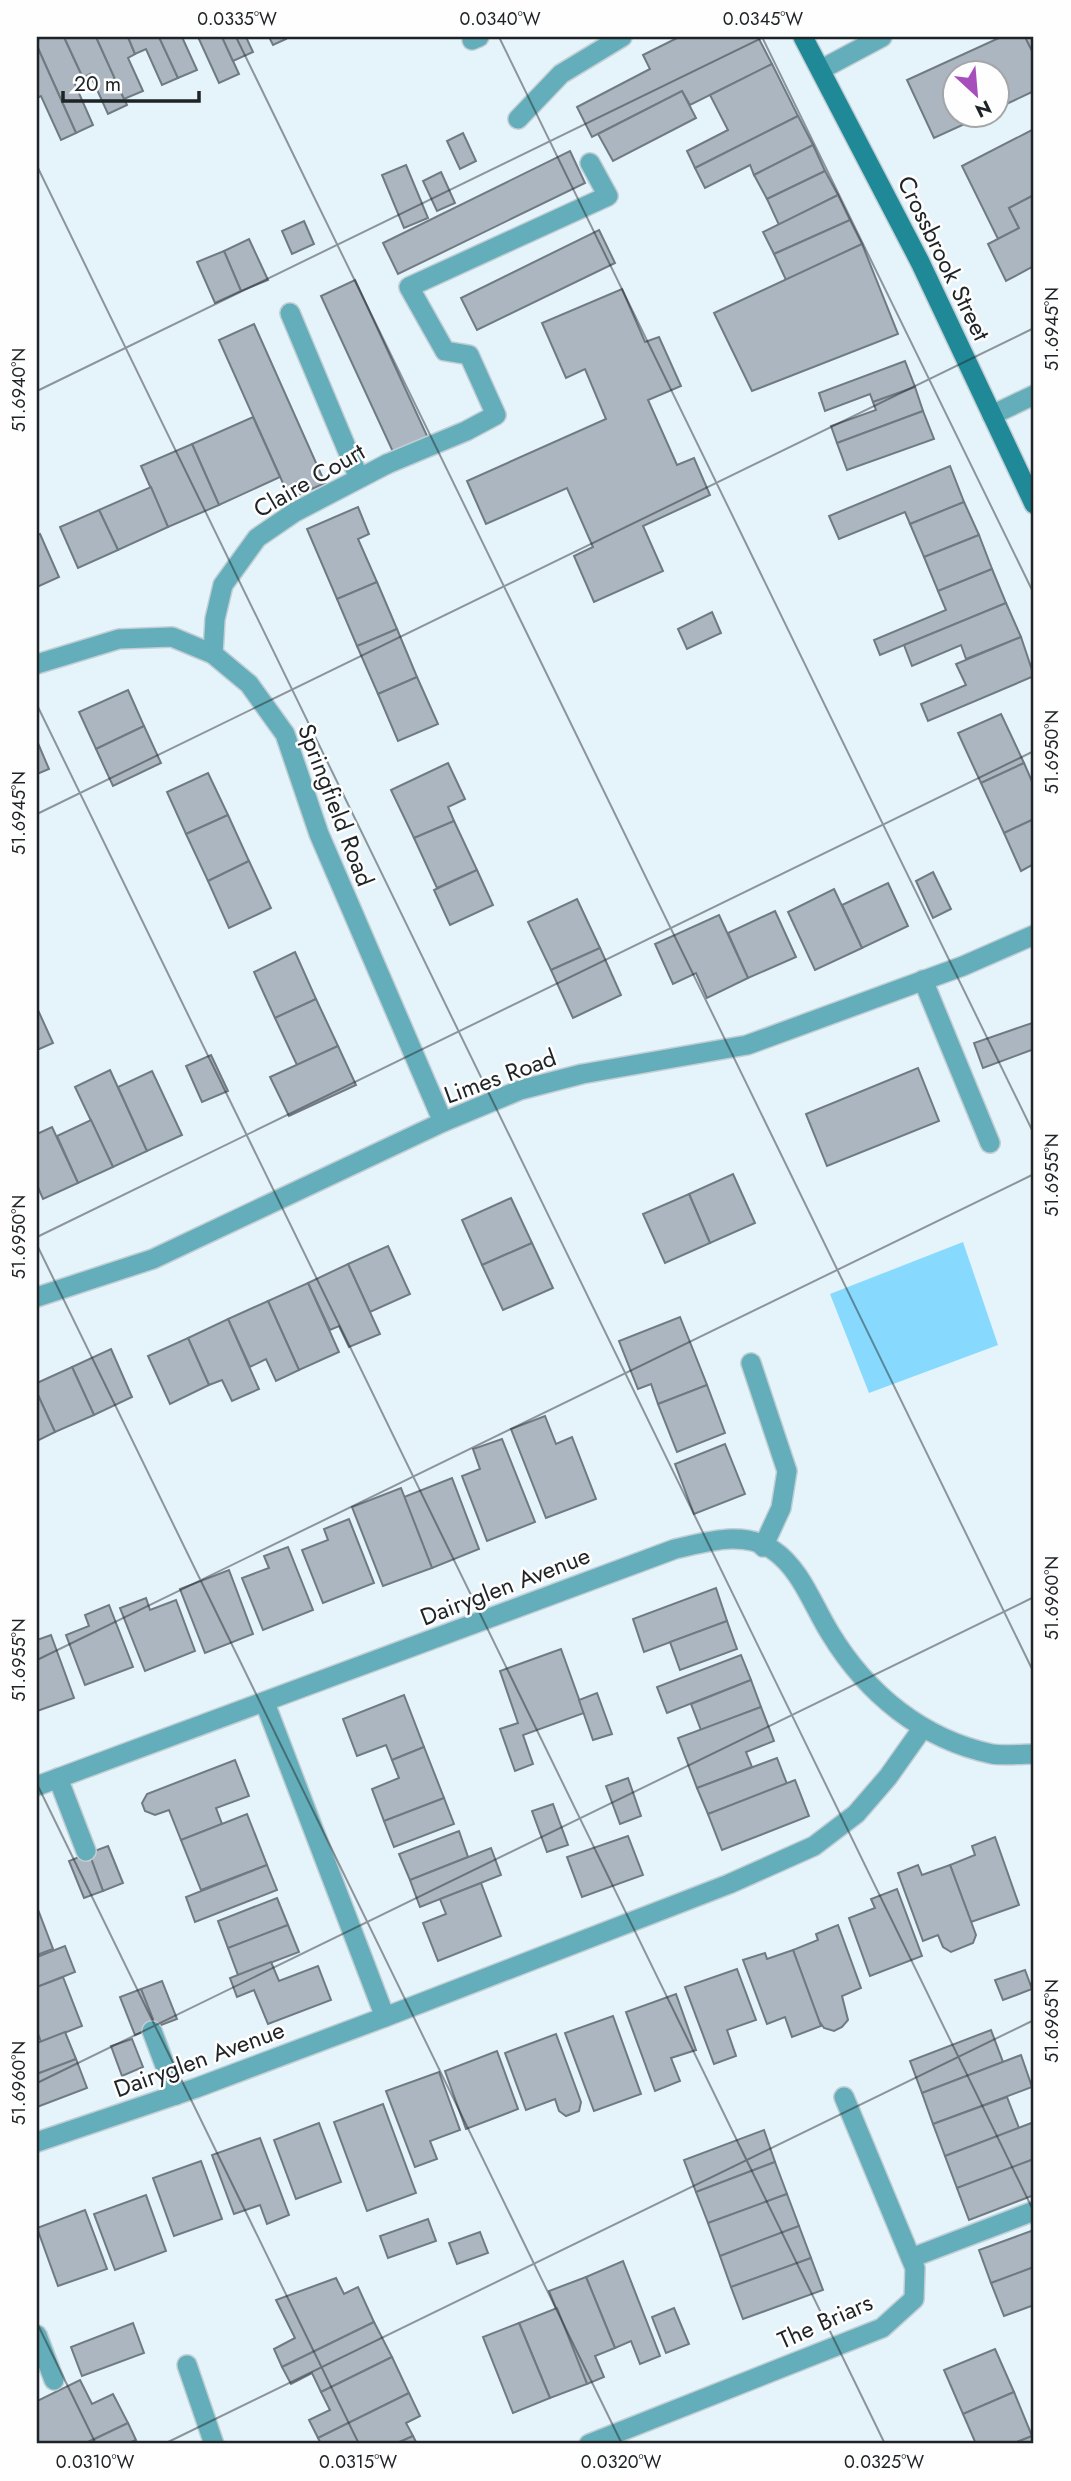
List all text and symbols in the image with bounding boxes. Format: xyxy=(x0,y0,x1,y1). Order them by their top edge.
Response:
text: 0.0335°W xyxy=(197,6,277,32)
text: 0.0340°W xyxy=(460,6,541,32)
text: 0.0345°W xyxy=(723,6,803,32)
scale bar xyxy=(63,60,200,104)
north arrow xyxy=(942,60,1012,130)
text: 20 m xyxy=(74,69,121,99)
text: N xyxy=(971,93,996,124)
street label: Crossbrook Street xyxy=(889,170,999,347)
text: 51.6945°N xyxy=(1039,287,1065,371)
text: 51.6940°N xyxy=(6,348,32,432)
street label: Claire Court xyxy=(247,434,371,526)
text: 51.6950°N xyxy=(1039,710,1065,794)
street label: Springfield Road xyxy=(289,719,383,891)
text: 51.6945°N xyxy=(6,771,32,855)
street label: Limes Road xyxy=(439,1040,561,1112)
text: 51.6955°N xyxy=(1039,1133,1065,1217)
text: 51.6950°N xyxy=(6,1195,32,1279)
street label: Dairyglen Avenue xyxy=(415,1538,595,1634)
text: 51.6960°N xyxy=(1039,1556,1065,1640)
text: 51.6955°N xyxy=(6,1618,32,1702)
text: 51.6965°N xyxy=(1039,1979,1065,2063)
street label: Dairyglen Avenue xyxy=(109,2012,289,2106)
text: 51.6960°N xyxy=(6,2041,32,2125)
street label: The Briars xyxy=(772,2285,878,2357)
text: 0.0310°W xyxy=(56,2449,134,2475)
text: 0.0315°W xyxy=(319,2449,397,2475)
text: 0.0320°W xyxy=(581,2449,662,2475)
text: 0.0325°W xyxy=(844,2449,924,2475)

